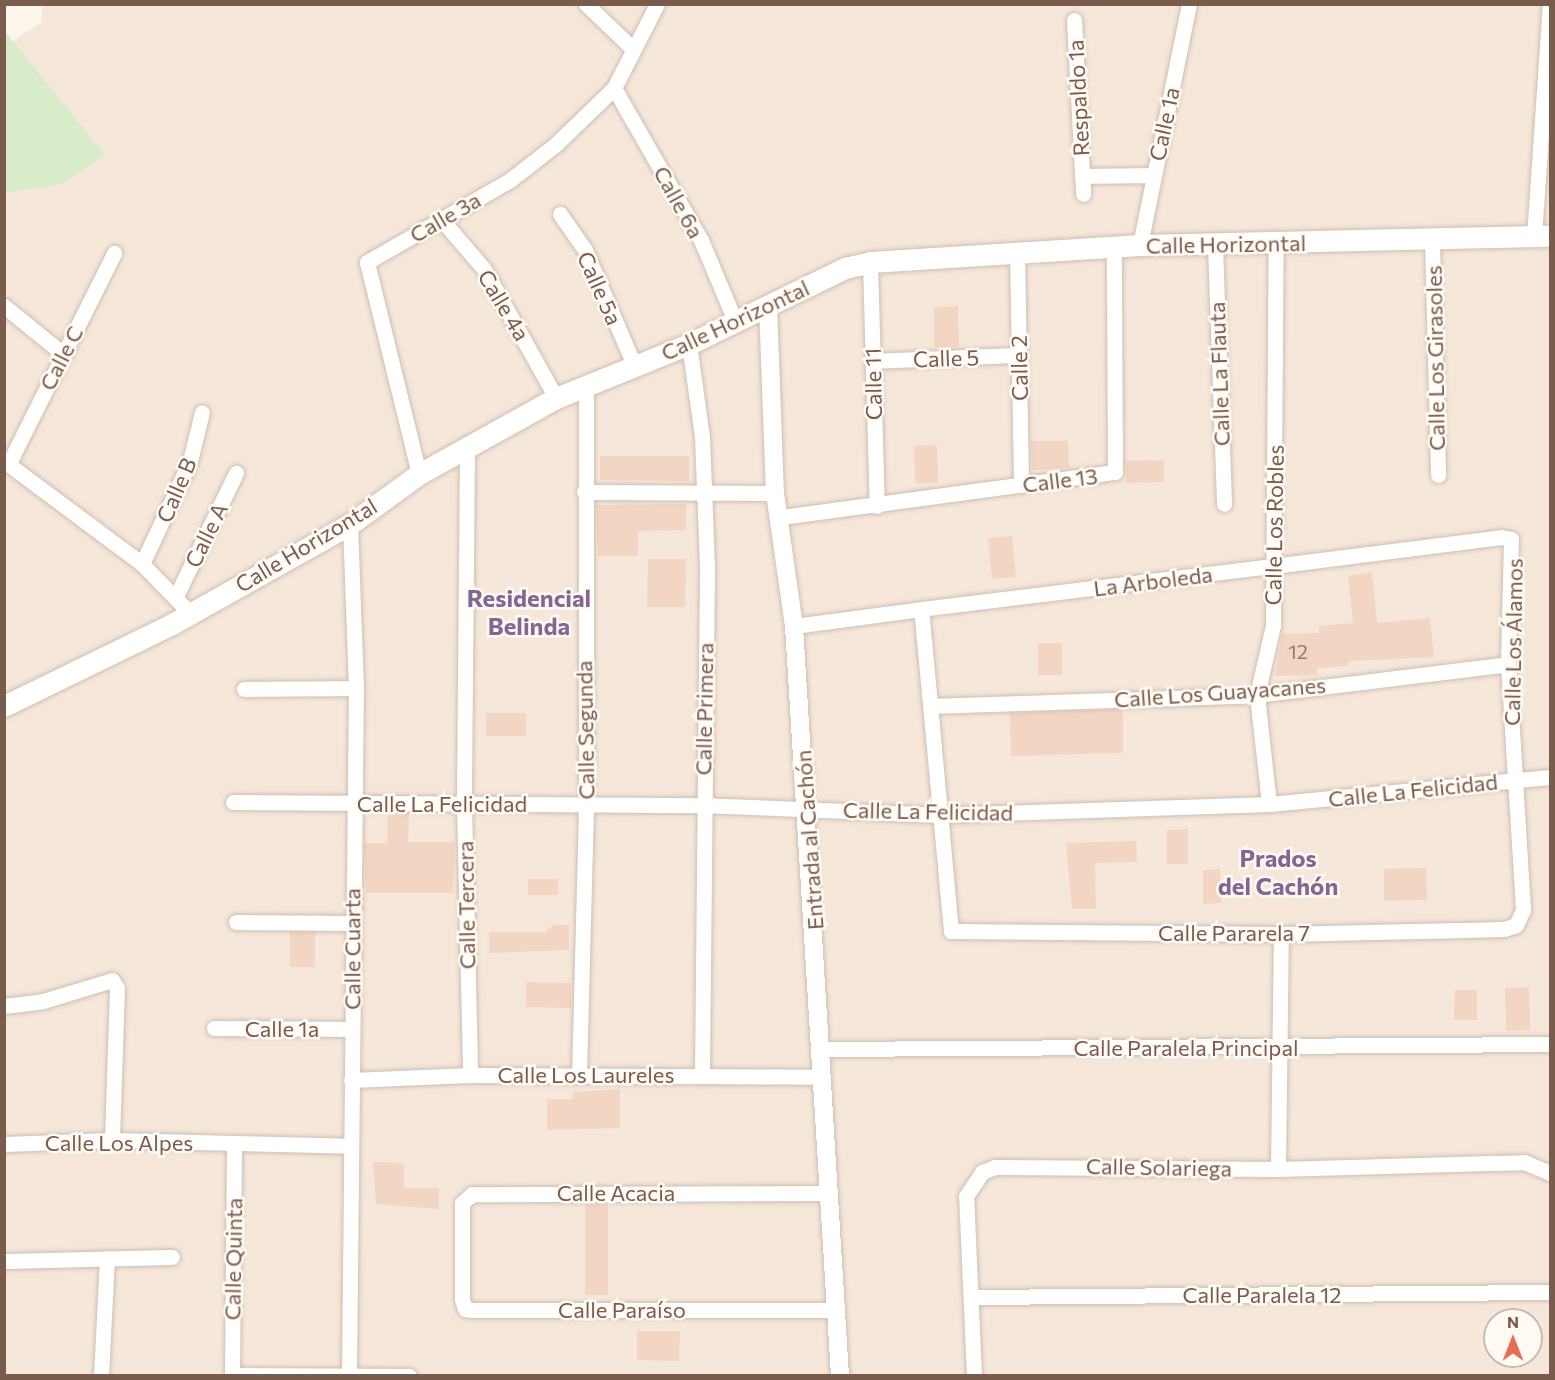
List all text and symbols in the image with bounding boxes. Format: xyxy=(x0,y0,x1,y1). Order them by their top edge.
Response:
street label: Respaldo 1a xyxy=(1062,39,1094,157)
street label: Calle 1a xyxy=(1143,85,1185,163)
street label: Calle 6a xyxy=(648,161,710,243)
street label: Calle 3a xyxy=(405,186,485,248)
street label: Calle Horizontal xyxy=(1146,229,1306,259)
street label: Calle 5a xyxy=(572,247,628,329)
street label: Calle 4a xyxy=(473,265,535,345)
street label: Calle Los Girasoles xyxy=(1420,265,1450,451)
street label: Calle Horizontal xyxy=(657,274,813,366)
street label: Calle La Flauta xyxy=(1203,301,1235,447)
street label: Calle C xyxy=(34,321,88,395)
street label: Calle 2 xyxy=(1005,335,1033,401)
street label: Calle 5 xyxy=(912,344,980,372)
street label: Calle 11 xyxy=(859,348,887,420)
street label: Calle Los Robles xyxy=(1259,444,1289,606)
street label: Calle B xyxy=(151,454,201,526)
street label: Calle 13 xyxy=(1021,462,1099,498)
street label: Calle Horizontal xyxy=(230,492,382,598)
street label: Calle A xyxy=(179,498,233,572)
street label: Calle Los Álamos xyxy=(1498,558,1528,726)
street label: La Arboleda xyxy=(1092,561,1214,601)
district label: Residencial Belinda xyxy=(467,584,591,640)
house number: 12 xyxy=(1288,639,1308,663)
street label: Calle Primera xyxy=(690,642,718,776)
street label: Calle Segunda xyxy=(571,660,599,800)
street label: Calle Los Guayacanes xyxy=(1113,671,1327,713)
street label: Entrada al Cachón xyxy=(790,749,828,931)
street label: Calle La Felicidad xyxy=(1327,768,1499,812)
street label: Calle La Felicidad xyxy=(357,791,527,817)
street label: Calle La Felicidad xyxy=(843,796,1013,826)
street label: Calle Tercera xyxy=(452,841,480,969)
district label: Prados del Cachón xyxy=(1218,844,1338,900)
street label: Calle Cuarta xyxy=(339,888,365,1010)
street label: Calle Pararela 7 xyxy=(1158,920,1310,946)
street label: Calle 1a xyxy=(245,1016,319,1042)
street label: Calle Paralela Principal xyxy=(1074,1035,1298,1061)
street label: Calle Los Laureles xyxy=(498,1062,674,1088)
street label: Calle Los Alpes xyxy=(45,1130,193,1156)
street label: Calle Solariega xyxy=(1086,1153,1232,1181)
street label: Calle Acacia xyxy=(557,1180,675,1206)
street label: Calle Quinta xyxy=(219,1197,247,1321)
street label: Calle Paralela 12 xyxy=(1182,1282,1342,1308)
street label: Calle Paraíso xyxy=(558,1297,686,1323)
north arrow xyxy=(1483,1308,1543,1368)
text: N xyxy=(1507,1312,1519,1331)

